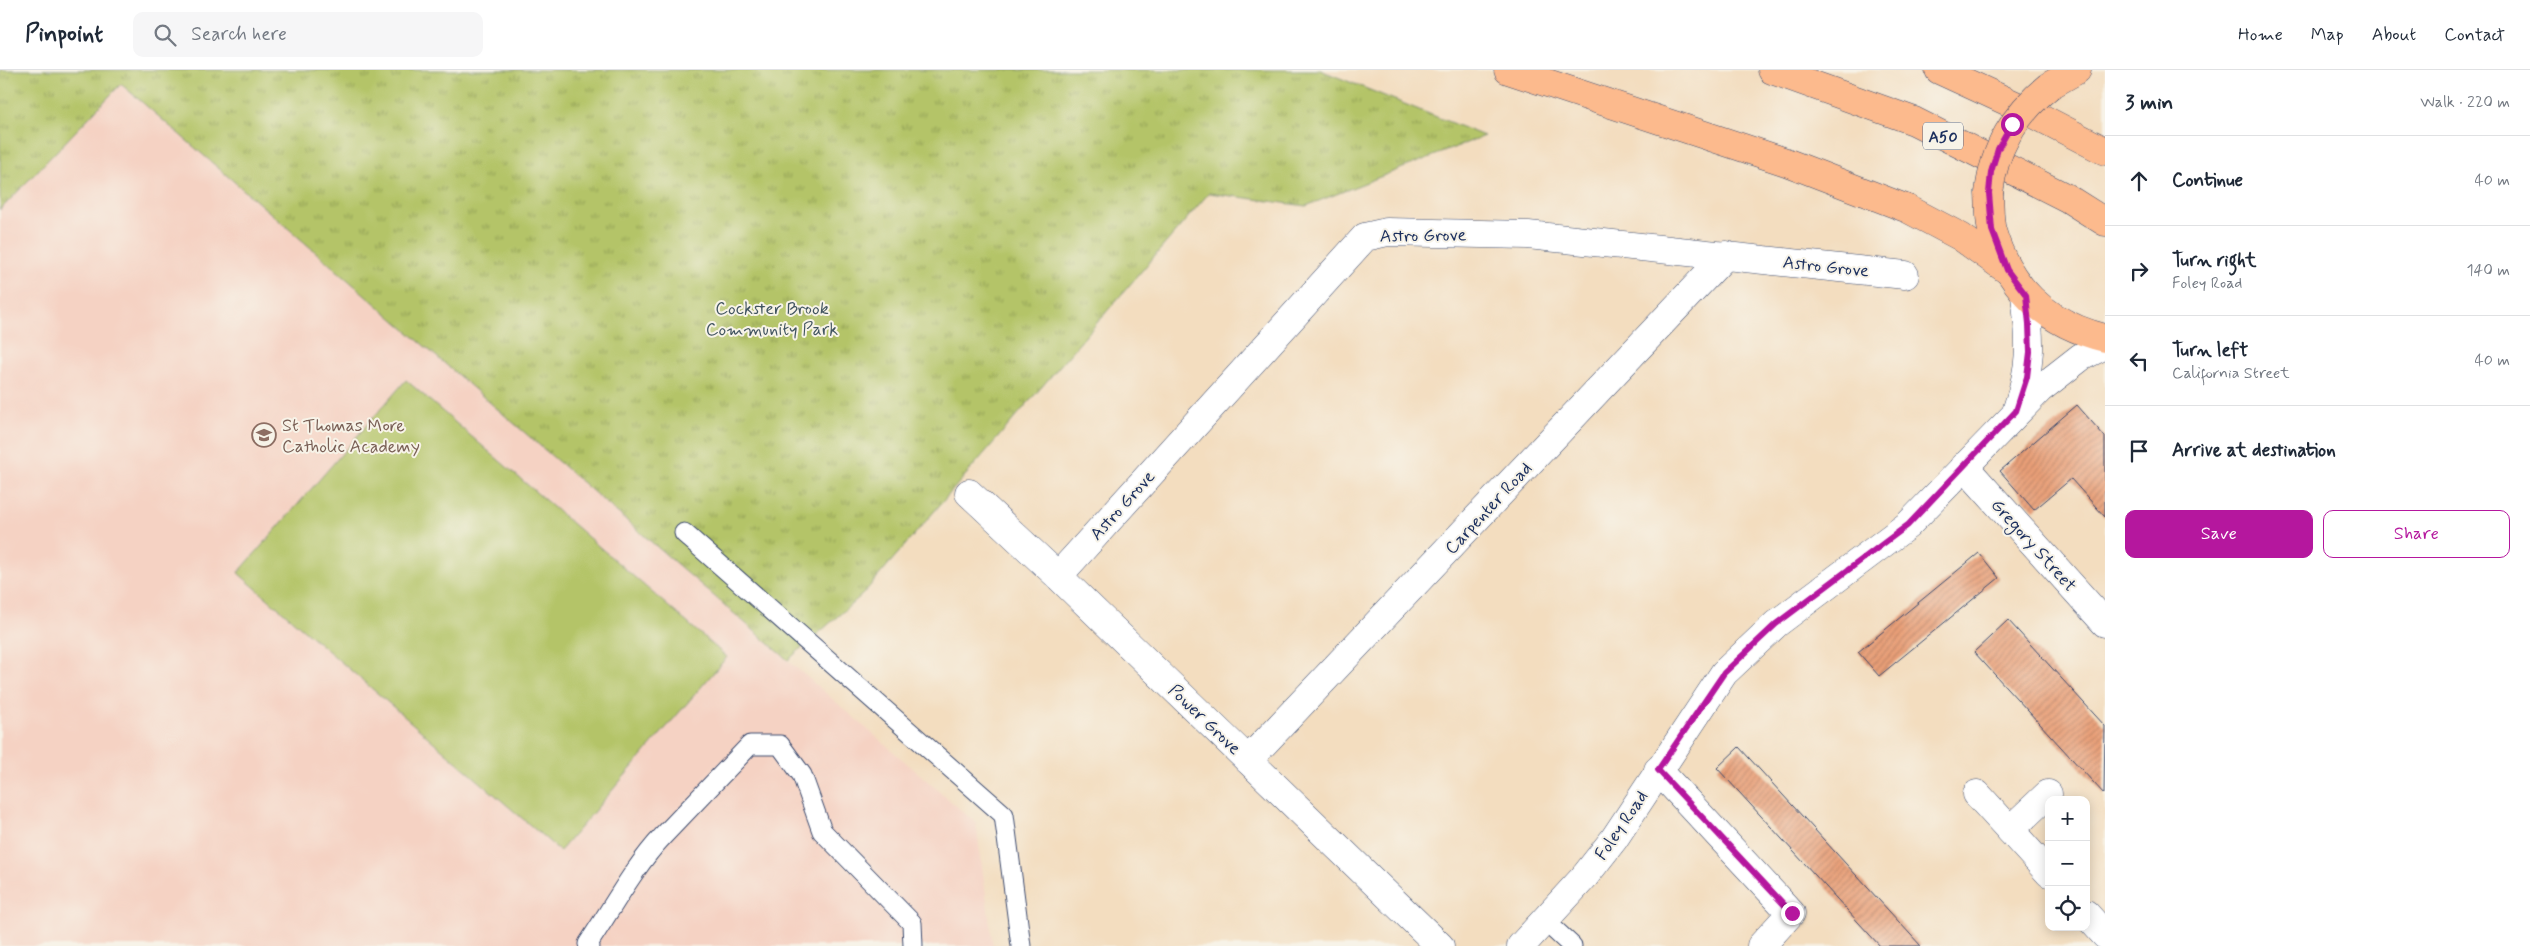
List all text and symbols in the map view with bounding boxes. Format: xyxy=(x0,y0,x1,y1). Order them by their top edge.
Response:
search box xyxy=(133,12,483,57)
text: Pinpoint xyxy=(25,19,103,50)
icon: search xyxy=(151,21,179,49)
text: Search here xyxy=(191,22,287,47)
text: Home xyxy=(2238,23,2283,47)
text: Map xyxy=(2311,23,2344,47)
text: About xyxy=(2372,23,2416,47)
text: Contact xyxy=(2444,23,2505,47)
text: 3 min xyxy=(2125,89,2173,117)
text: Walk · 220 m xyxy=(2420,92,2510,113)
route start xyxy=(2001,113,2024,136)
road number: A50 xyxy=(1923,122,1963,150)
icon: ahead xyxy=(2125,167,2153,195)
text: Continue xyxy=(2172,168,2243,193)
text: 40 m xyxy=(2474,170,2510,191)
street label: Astro Grove xyxy=(1380,223,1467,249)
text: Turn right xyxy=(2172,248,2256,273)
street label: Astro Grove xyxy=(1782,251,1870,283)
icon: right xyxy=(2125,257,2153,285)
text: 140 m xyxy=(2466,260,2510,281)
text: Foley Road xyxy=(2172,273,2242,294)
park label: Cockster Brook Community Park xyxy=(706,297,838,342)
text: Turn left xyxy=(2172,338,2248,363)
icon: left xyxy=(2125,347,2153,375)
text: 40 m xyxy=(2474,350,2510,371)
text: California Street xyxy=(2172,363,2290,384)
place label: St Thomas More Catholic Academy xyxy=(282,414,420,459)
school or university icon: St Thomas More Catholic Academy xyxy=(251,422,277,448)
icon: arrive xyxy=(2125,437,2153,465)
text: Arrive at destination xyxy=(2172,438,2336,463)
street label: Carpenter Road xyxy=(1440,457,1538,560)
street label: Astro Grove xyxy=(1085,465,1161,546)
street label: Gregory Street xyxy=(1984,494,2082,598)
button: Save xyxy=(2125,510,2313,558)
button: Share xyxy=(2323,510,2510,558)
street label: Power Grove xyxy=(1163,679,1246,761)
street label: Foley Road xyxy=(1590,786,1654,865)
map controls xyxy=(2045,796,2090,931)
button: + xyxy=(2045,796,2090,841)
button: − xyxy=(2045,841,2090,886)
button: locate xyxy=(2045,886,2090,931)
route end xyxy=(1781,902,1804,925)

